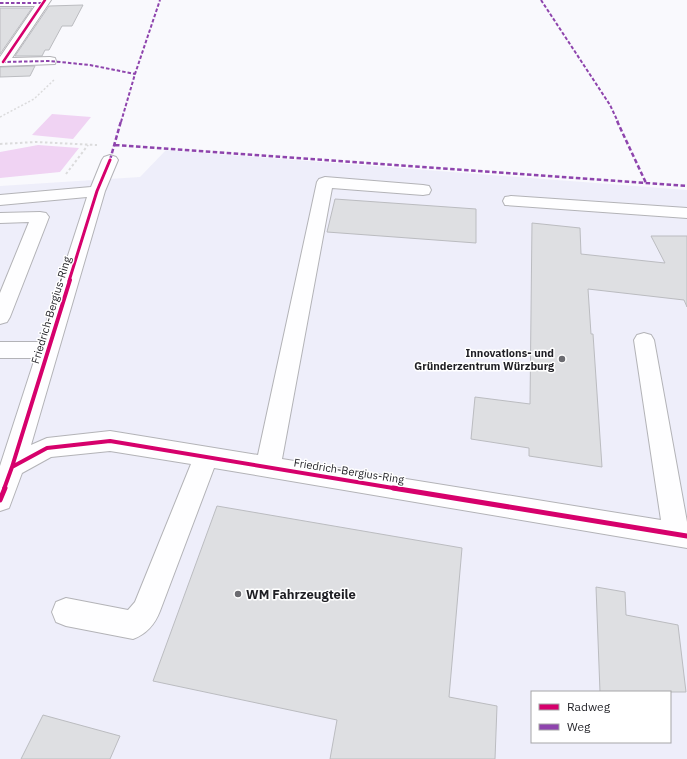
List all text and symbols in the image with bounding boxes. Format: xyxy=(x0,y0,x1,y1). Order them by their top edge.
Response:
street label: Friedrich-Bergius-Ring xyxy=(28,255,74,365)
place label: Innovations- und Gründerzentrum Würzburg xyxy=(414,346,555,373)
marker: Innovations- und Gründerzentrum Würzburg xyxy=(557,354,567,364)
street label: Friedrich-Bergius-Ring xyxy=(293,455,405,487)
place label: WM Fahrzeugteile xyxy=(246,586,356,603)
marker: WM Fahrzeugteile xyxy=(233,589,243,599)
legend xyxy=(531,691,671,743)
text: Radweg xyxy=(567,699,611,714)
text: Weg xyxy=(567,719,591,734)

